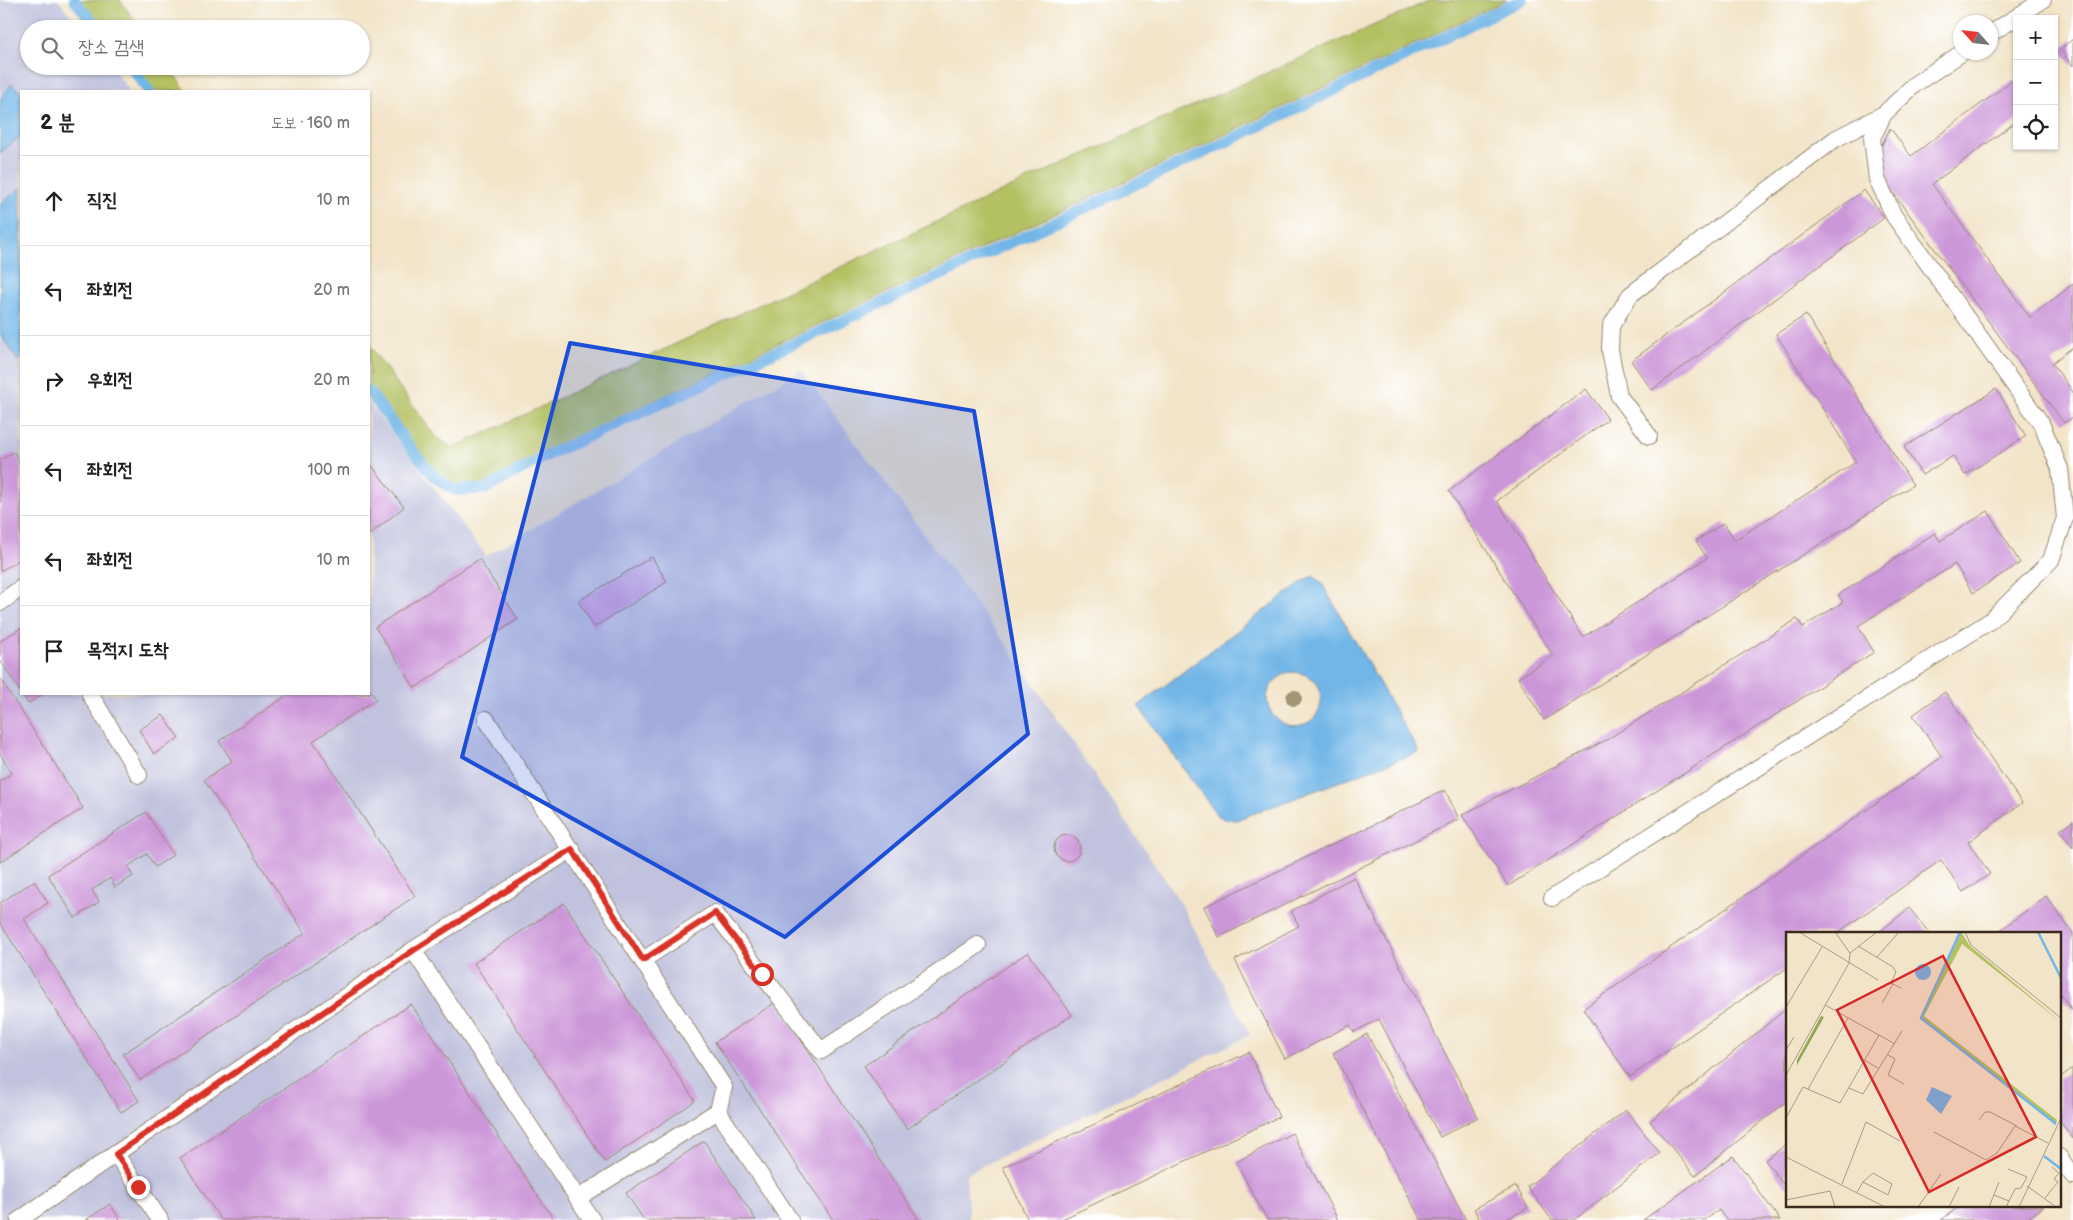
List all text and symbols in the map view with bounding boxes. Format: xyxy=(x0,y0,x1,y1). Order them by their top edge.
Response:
north arrow xyxy=(1953,15,1998,60)
map controls xyxy=(2013,15,2058,150)
button: + xyxy=(2013,15,2058,60)
search box xyxy=(20,20,370,75)
icon: search xyxy=(38,34,66,62)
text: 장소 검색 xyxy=(78,36,144,59)
button: − xyxy=(2013,60,2058,105)
button: locate xyxy=(2013,105,2058,150)
text: 2 분 xyxy=(40,110,75,135)
text: 도보 · 160 m xyxy=(271,114,350,133)
icon: ahead xyxy=(40,187,68,215)
text: 직진 xyxy=(87,189,118,212)
text: 10 m xyxy=(317,191,350,210)
icon: left xyxy=(40,277,68,305)
text: 좌회전 xyxy=(87,279,133,302)
text: 20 m xyxy=(314,281,350,300)
icon: right xyxy=(40,367,68,395)
text: 우회전 xyxy=(87,369,133,392)
text: 20 m xyxy=(314,371,350,390)
icon: left xyxy=(40,457,68,485)
text: 좌회전 xyxy=(87,459,133,482)
text: 100 m xyxy=(307,461,350,480)
icon: left xyxy=(40,547,68,575)
text: 좌회전 xyxy=(87,549,133,572)
text: 10 m xyxy=(317,551,350,570)
icon: arrive xyxy=(40,637,68,665)
text: 목적지 도착 xyxy=(87,639,169,662)
inset map xyxy=(1786,932,2060,1208)
route start xyxy=(751,963,774,986)
route end xyxy=(127,1176,150,1199)

